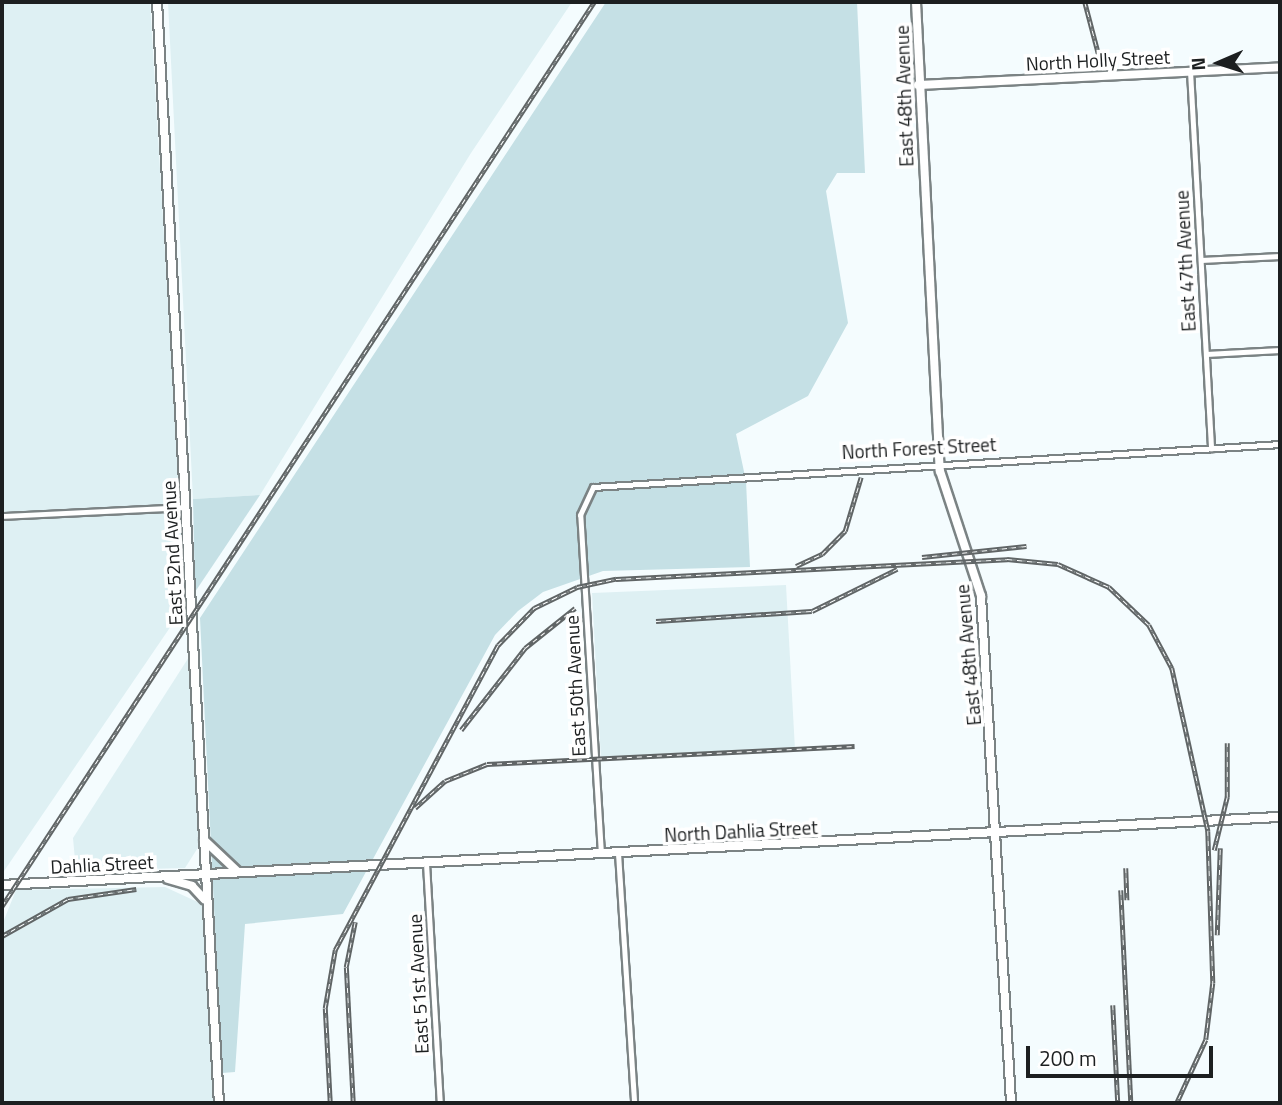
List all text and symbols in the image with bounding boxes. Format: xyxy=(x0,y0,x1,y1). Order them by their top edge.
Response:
street label: East 48th Avenue xyxy=(890,25,918,167)
north arrow xyxy=(1184,28,1254,98)
street label: North Holly Street xyxy=(1025,45,1171,75)
text: N xyxy=(1183,57,1212,71)
street label: East 47th Avenue xyxy=(1170,190,1200,332)
street label: North Forest Street xyxy=(841,433,997,463)
street label: East 52nd Avenue xyxy=(157,480,187,626)
street label: East 48th Avenue xyxy=(950,584,986,726)
street label: East 50th Avenue xyxy=(560,615,590,757)
street label: North Dahlia Street xyxy=(664,816,818,846)
street label: Dahlia Street xyxy=(50,850,154,878)
street label: East 51st Avenue xyxy=(403,913,433,1055)
scale bar xyxy=(1030,1032,1217,1076)
text: 200 m xyxy=(1039,1042,1096,1074)

